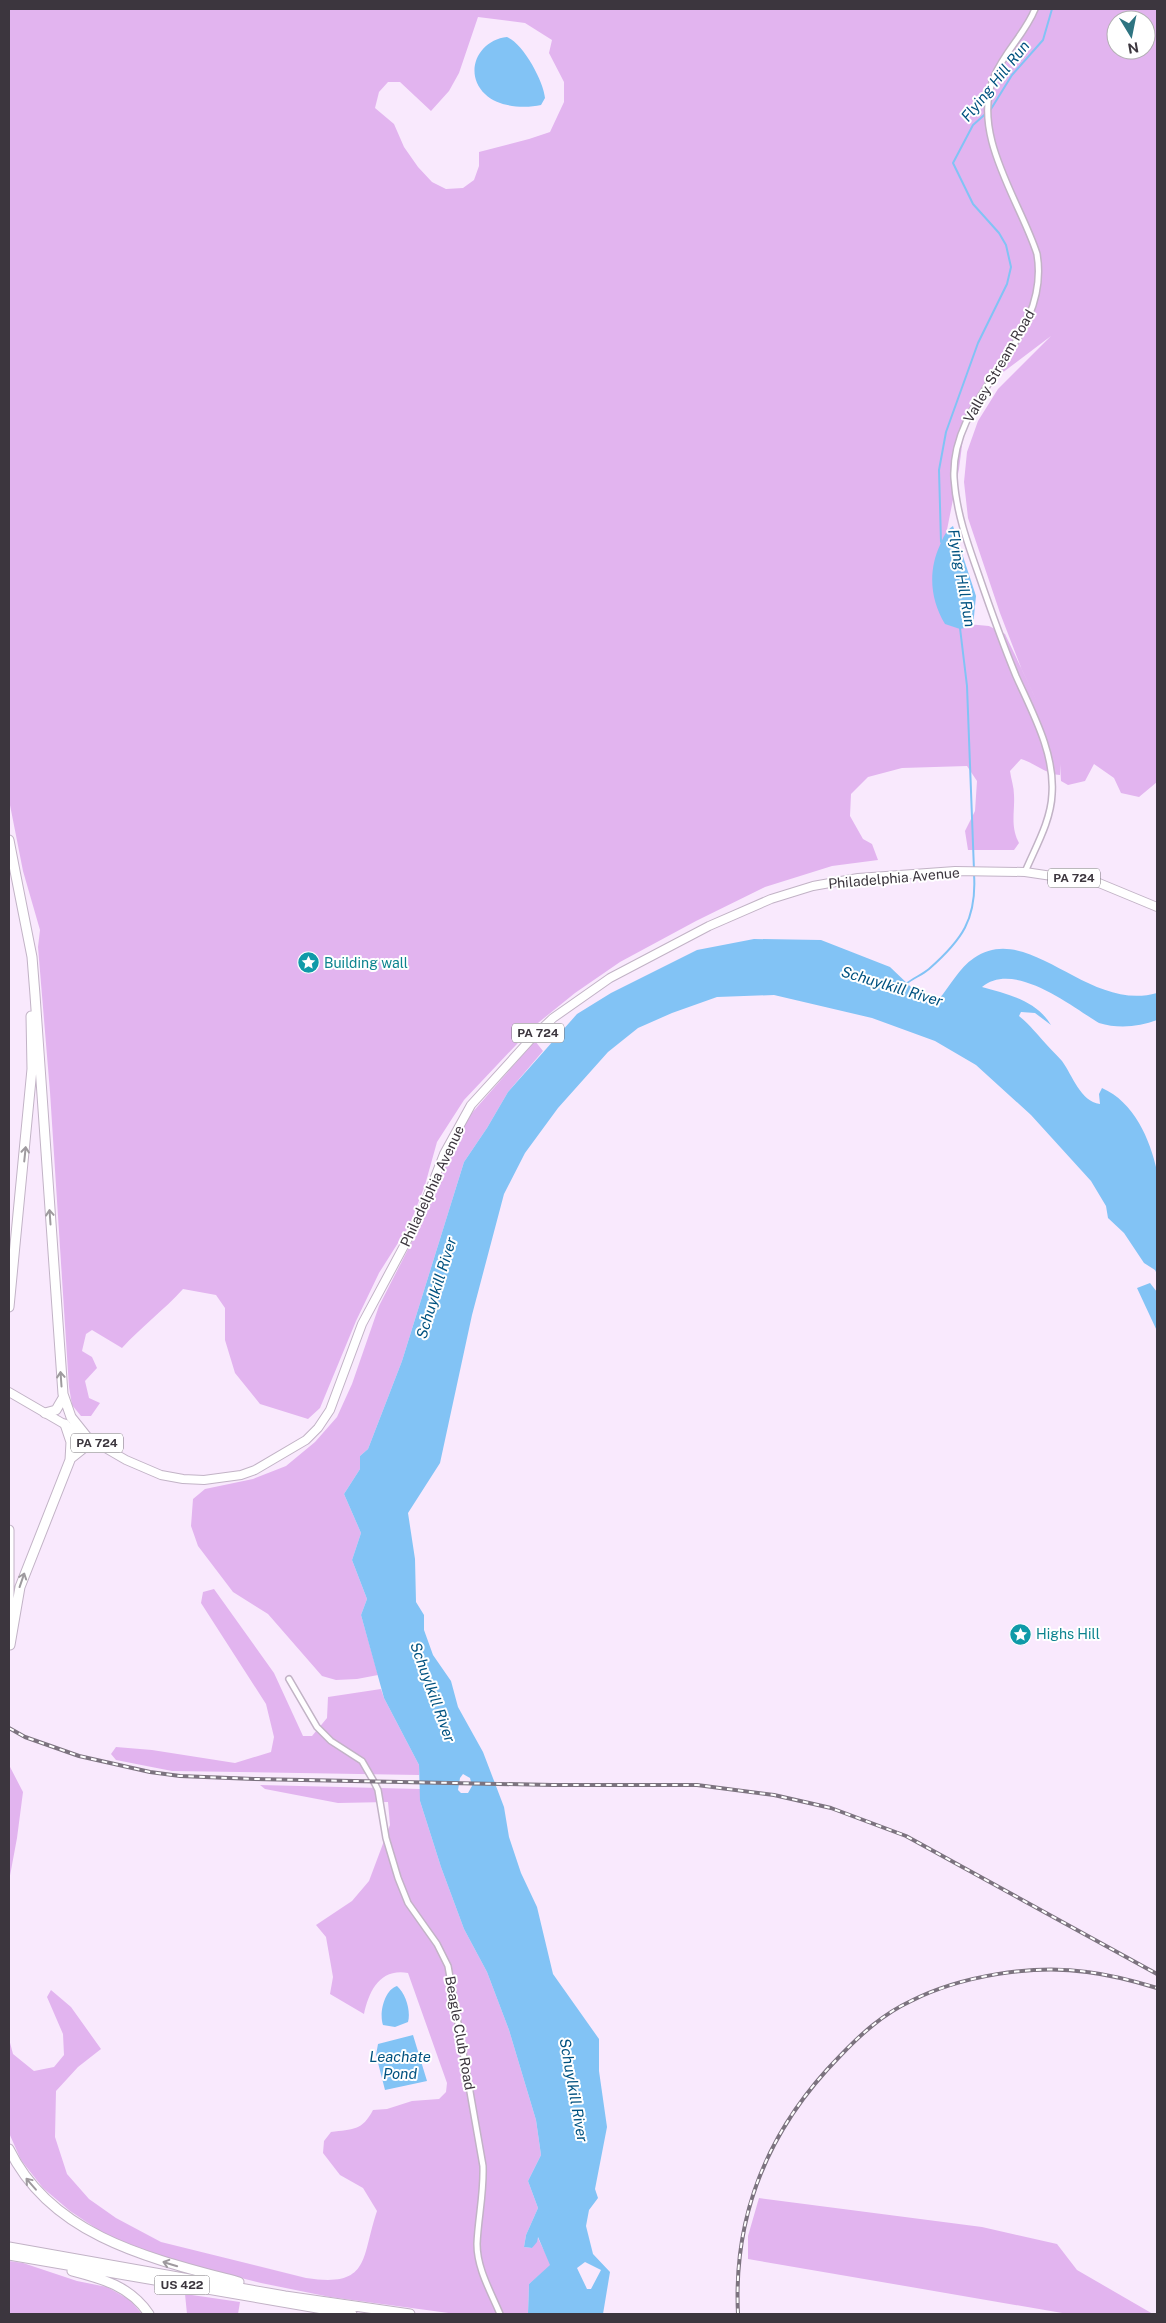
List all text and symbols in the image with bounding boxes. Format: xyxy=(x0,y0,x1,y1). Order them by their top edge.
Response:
north arrow xyxy=(1106,10,1156,60)
water label: Flying Hill Run xyxy=(957,37,1033,125)
text: N xyxy=(1126,39,1140,57)
street label: Valley Stream Road xyxy=(960,307,1038,425)
water label: Flying Hill Run xyxy=(945,528,979,628)
street label: Philadelphia Avenue xyxy=(828,864,961,892)
road number: PA 724 xyxy=(1048,868,1100,888)
place icon: Building wall xyxy=(296,951,320,975)
place label: Building wall xyxy=(324,955,408,971)
water label: Schuylkill River xyxy=(839,963,945,1010)
road number: PA 724 xyxy=(512,1024,564,1042)
street label: Philadelphia Avenue xyxy=(397,1123,467,1249)
one-way arrow xyxy=(20,1146,30,1162)
one-way arrow xyxy=(46,1209,55,1225)
water label: Schuylkill River xyxy=(413,1235,460,1341)
one-way arrow xyxy=(57,1371,66,1387)
road number: PA 724 xyxy=(71,1434,123,1452)
one-way arrow xyxy=(18,1572,28,1588)
place icon: Highs Hill xyxy=(1008,1622,1032,1646)
place label: Highs Hill xyxy=(1036,1626,1100,1642)
water label: Schuylkill River xyxy=(407,1640,459,1745)
street label: Beagle Club Road xyxy=(442,1975,478,2091)
water label: Schuylkill River xyxy=(557,2037,592,2144)
water label: Leachate Pond xyxy=(369,2048,431,2082)
one-way arrow xyxy=(26,2178,37,2191)
one-way arrow xyxy=(163,2258,179,2268)
road number: US 422 xyxy=(154,2276,210,2294)

